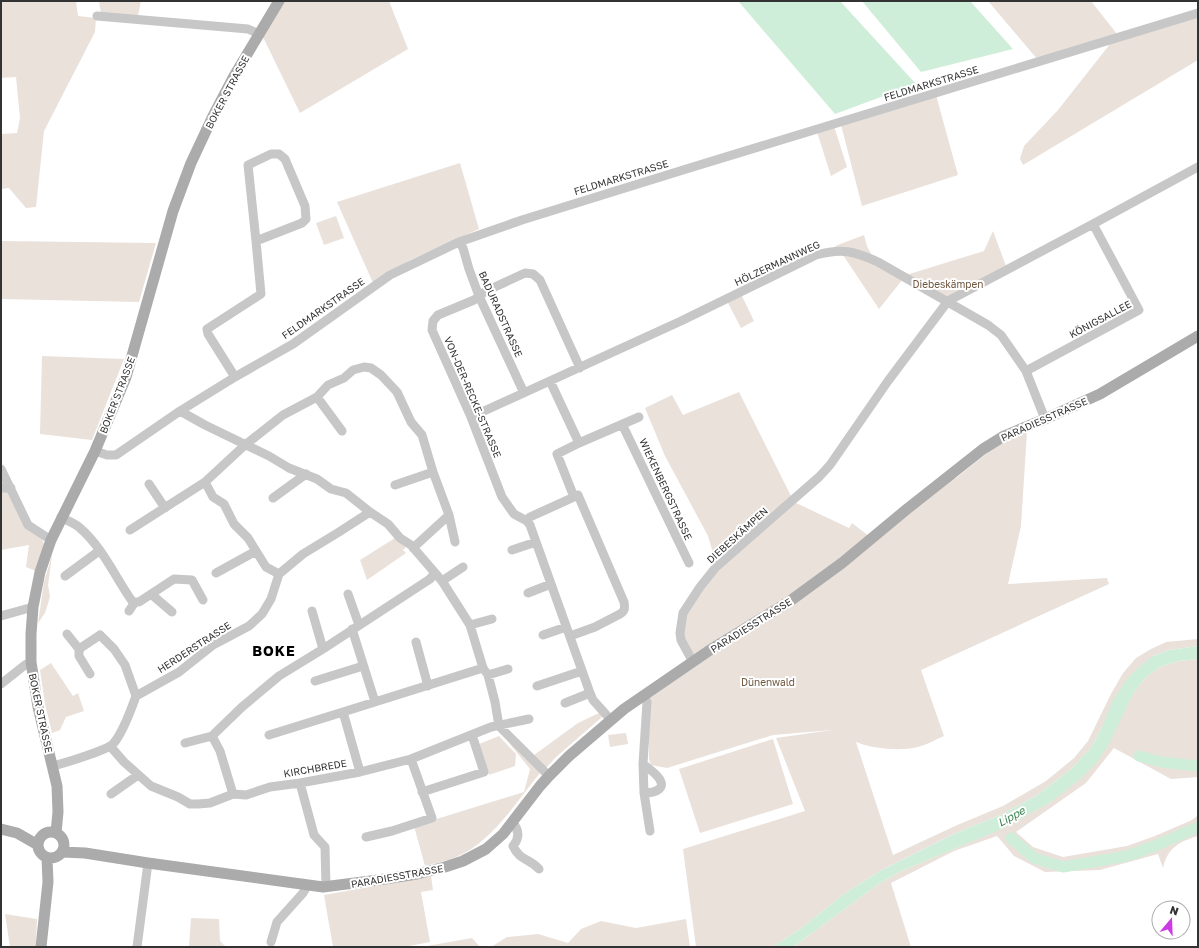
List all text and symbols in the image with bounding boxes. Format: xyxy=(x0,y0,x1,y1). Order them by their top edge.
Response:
street label: BOKER STRASSE xyxy=(203,53,251,131)
street label: FELDMARKSTRASSE xyxy=(882,63,980,103)
street label: FELDMARKSTRASSE xyxy=(572,157,670,197)
street label: HÖLZERMANNWEG xyxy=(732,237,822,288)
street label: BADURADSTRASSE xyxy=(477,269,525,359)
street label: FELDMARKSTRASSE xyxy=(279,275,367,341)
park label: Diebeskämpen xyxy=(913,278,983,290)
street label: KÖNIGSALLEE xyxy=(1066,297,1133,340)
street label: VON-DER-RECKE-STRASSE xyxy=(442,335,504,459)
street label: BOKER STRASSE xyxy=(97,355,137,435)
street label: PARADIESSTRASSE xyxy=(999,395,1089,443)
street label: WIEKENBERGSTRASSE xyxy=(637,436,695,542)
street label: DIEBESKÄMPEN xyxy=(703,504,770,566)
street label: PARADIESSTRASSE xyxy=(708,595,794,655)
street label: HERDERSTRASSE xyxy=(155,619,233,675)
district label: BOKE xyxy=(252,642,296,659)
street label: BOKER STRASSE xyxy=(27,672,55,754)
park label: Dünenwald xyxy=(741,676,795,688)
street label: KIRCHBREDE xyxy=(282,757,348,779)
water label: Lippe xyxy=(995,802,1029,830)
street label: PARADIESSTRASSE xyxy=(350,862,444,890)
north arrow xyxy=(1151,900,1191,940)
text: N xyxy=(1168,903,1180,918)

